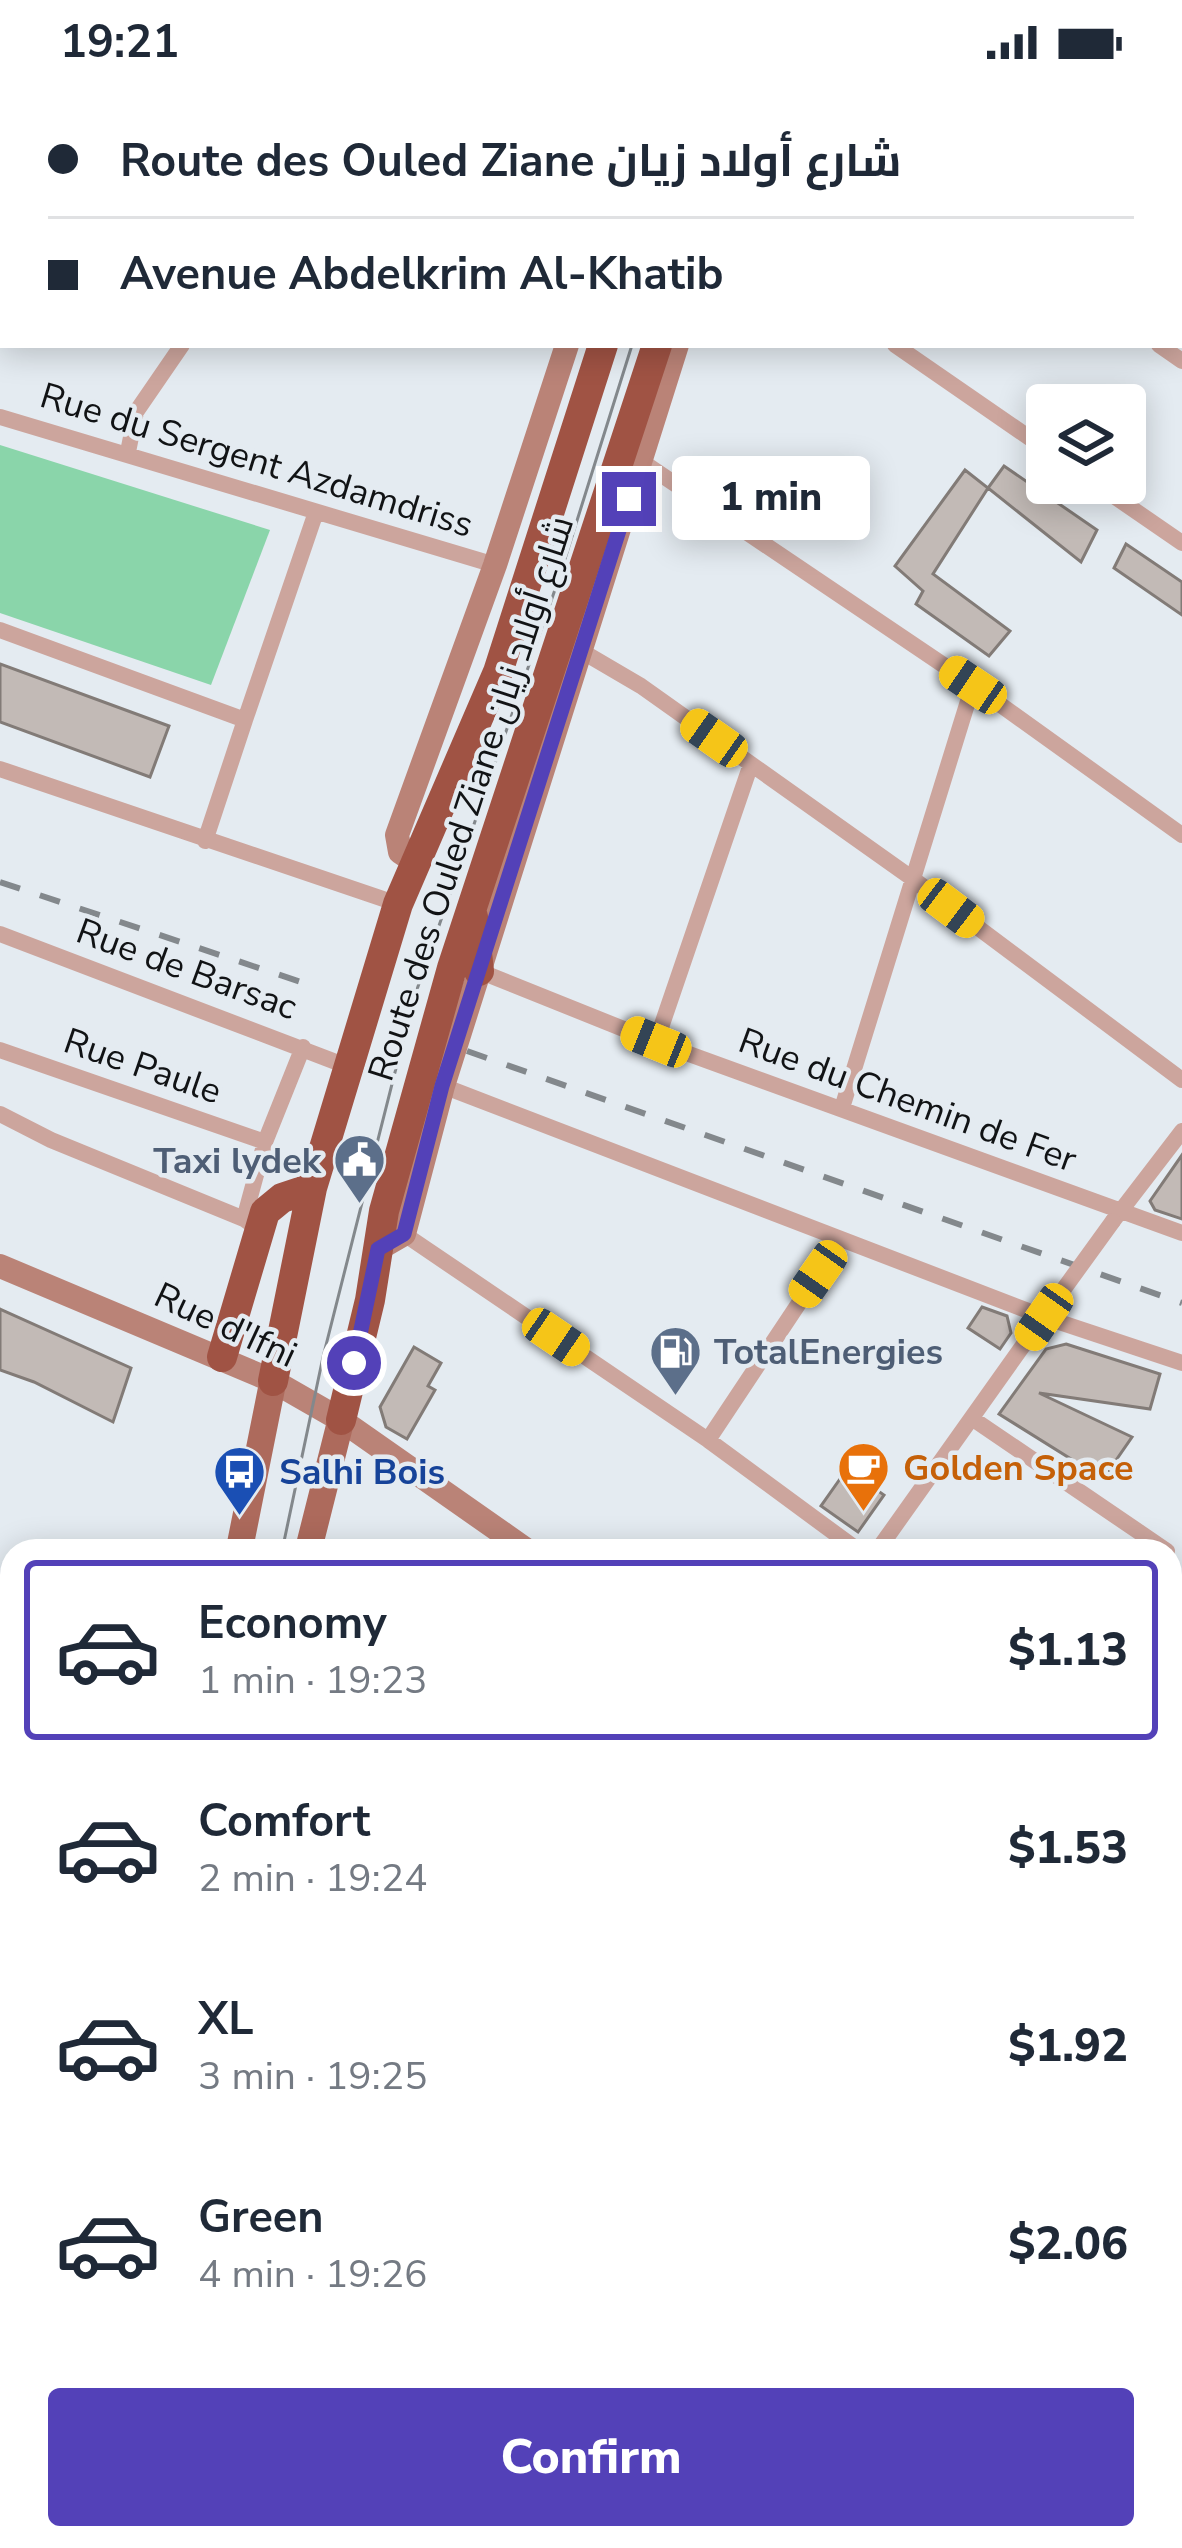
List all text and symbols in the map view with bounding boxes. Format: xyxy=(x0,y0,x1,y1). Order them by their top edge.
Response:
text: 19:21 xyxy=(60,12,179,73)
text: Route des Ouled Ziane شارع أولاد زيان xyxy=(120,131,901,192)
text: Avenue Abdelkrim Al-Khatib xyxy=(120,244,724,305)
street label: Rue du Sergent Azdamdriss xyxy=(34,371,479,550)
map controls xyxy=(1026,384,1146,504)
button: layers xyxy=(1026,384,1146,504)
callout: 1 min xyxy=(671,457,869,541)
text: 1 min xyxy=(720,471,822,524)
route end xyxy=(602,472,656,526)
street label: Route des Ouled Ziane شارع أولاد زيان xyxy=(357,510,586,1087)
car xyxy=(933,650,1013,720)
car xyxy=(674,703,754,773)
car xyxy=(911,872,991,944)
street label: Rue de Barsac xyxy=(69,907,304,1032)
car xyxy=(616,1012,696,1072)
street label: Rue du Chemin de Fer xyxy=(732,1016,1083,1184)
street label: Rue Paule xyxy=(57,1017,228,1116)
public building icon: Taxi lydek xyxy=(332,1132,388,1206)
place label: Taxi lydek xyxy=(153,1137,322,1186)
car xyxy=(783,1234,853,1314)
street label: Rue d'Ifni xyxy=(146,1271,304,1380)
car xyxy=(1009,1277,1079,1357)
car xyxy=(516,1302,596,1372)
fuel station icon: TotalEnergies xyxy=(647,1323,703,1397)
place label: TotalEnergies xyxy=(714,1328,943,1377)
route start xyxy=(327,1336,381,1390)
cafe icon: Golden Space xyxy=(836,1439,892,1513)
bus stop icon: Salhi Bois xyxy=(212,1443,268,1517)
place label: Golden Space xyxy=(903,1444,1134,1493)
place label: Salhi Bois xyxy=(279,1448,445,1497)
text: Economy xyxy=(198,1593,387,1654)
icon: car xyxy=(54,1596,162,1704)
text: $1.13 xyxy=(1008,1620,1128,1681)
text: 1 min · 19:23 xyxy=(198,1654,427,1707)
text: Comfort xyxy=(198,1791,370,1852)
icon: car xyxy=(54,1794,162,1902)
text: $1.53 xyxy=(1008,1818,1128,1879)
text: 2 min · 19:24 xyxy=(198,1852,427,1905)
text: XL xyxy=(198,1989,254,2050)
icon: car xyxy=(54,1992,162,2100)
text: $1.92 xyxy=(1008,2016,1128,2077)
text: 3 min · 19:25 xyxy=(198,2050,427,2103)
text: Green xyxy=(198,2187,324,2248)
icon: car xyxy=(54,2190,162,2298)
text: $2.06 xyxy=(1008,2214,1128,2275)
text: 4 min · 19:26 xyxy=(198,2248,427,2301)
button: Confirm xyxy=(48,2388,1134,2526)

